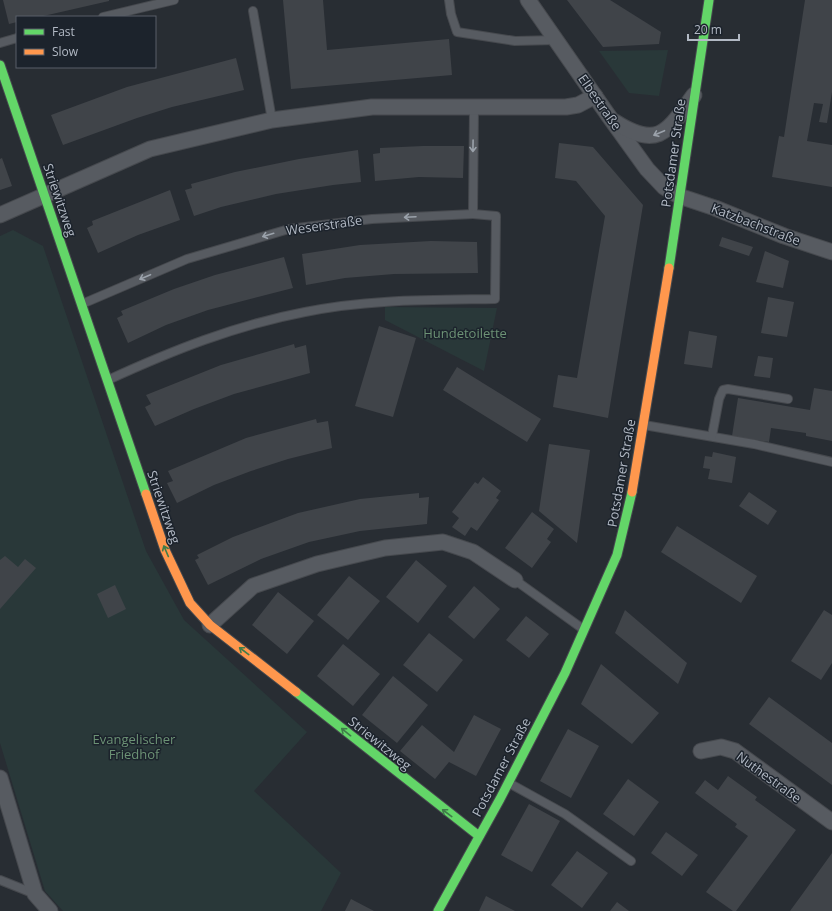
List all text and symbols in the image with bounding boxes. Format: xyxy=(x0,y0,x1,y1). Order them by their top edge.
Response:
legend xyxy=(16,16,156,68)
scale bar xyxy=(688,16,739,42)
text: 20 m xyxy=(694,21,722,38)
text: Fast xyxy=(52,23,75,40)
text: Slow xyxy=(52,43,79,60)
street label: Elbestraße xyxy=(574,70,626,134)
street label: Potsdamer Straße xyxy=(656,98,690,208)
one-way arrow xyxy=(654,130,666,137)
one-way arrow xyxy=(470,139,477,152)
street label: Striewitzweg xyxy=(39,161,81,239)
street label: Katzbachstraße xyxy=(709,199,803,249)
street label: Weserstraße xyxy=(285,211,363,239)
one-way arrow xyxy=(404,213,417,220)
one-way arrow xyxy=(262,232,275,239)
one-way arrow xyxy=(140,274,152,281)
park label: Hundetoilette xyxy=(423,324,507,342)
street label: Potsdamer Straße xyxy=(603,418,639,528)
street label: Striewitzweg xyxy=(143,468,185,546)
one-way arrow xyxy=(162,545,169,557)
one-way arrow xyxy=(238,647,249,655)
street label: Striewitzweg xyxy=(345,712,415,774)
street label: Potsdamer Straße xyxy=(467,714,535,820)
one-way arrow xyxy=(340,728,351,736)
park label: Evangelischer Friedhof xyxy=(93,730,176,763)
street label: Nuthestraße xyxy=(733,747,805,807)
one-way arrow xyxy=(442,809,453,817)

